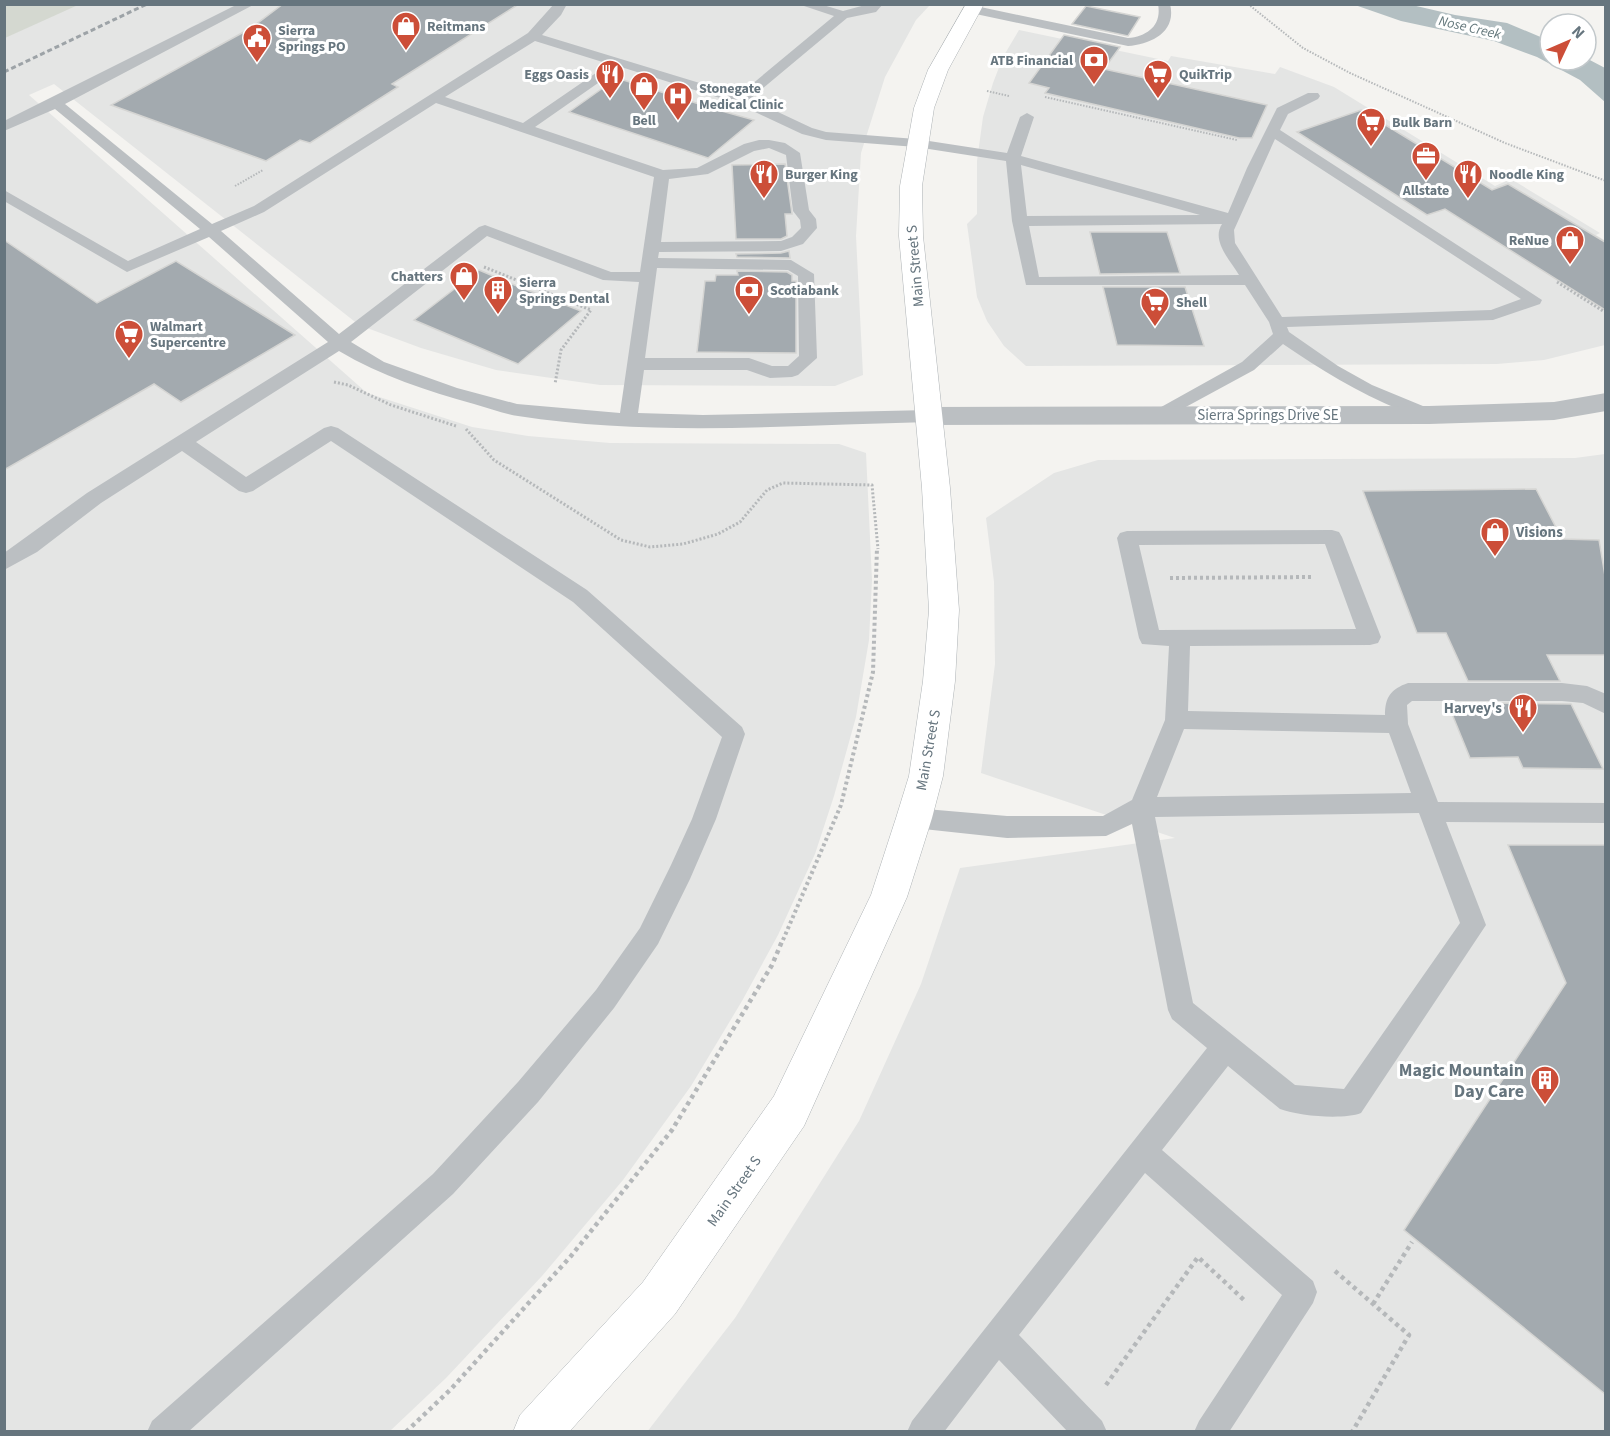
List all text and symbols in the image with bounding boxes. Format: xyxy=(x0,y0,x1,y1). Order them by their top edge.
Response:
shop icon: Reitmans xyxy=(390,10,422,52)
water label: Nose Creek xyxy=(1437,11,1503,45)
north arrow xyxy=(1538,12,1598,72)
place label: Reitmans xyxy=(427,17,486,37)
place label: Sierra Springs PO xyxy=(278,21,346,57)
text: N xyxy=(1566,21,1590,44)
public building icon: Sierra Springs PO xyxy=(241,22,273,64)
bank icon: ATB Financial xyxy=(1078,44,1110,86)
place label: ATB Financial xyxy=(990,51,1073,71)
restaurant icon: Eggs Oasis xyxy=(594,58,626,100)
supermarket icon: QuikTrip xyxy=(1142,58,1174,100)
place label: Eggs Oasis xyxy=(524,65,589,85)
place label: QuikTrip xyxy=(1179,65,1232,85)
shop icon: Bell xyxy=(628,70,660,112)
place label: Stonegate Medical Clinic xyxy=(699,79,784,115)
hospital icon: Stonegate Medical Clinic xyxy=(662,80,694,122)
supermarket icon: Bulk Barn xyxy=(1355,106,1387,148)
place label: Bell xyxy=(632,111,656,131)
place label: Bulk Barn xyxy=(1392,113,1452,133)
office icon: Allstate xyxy=(1410,140,1442,182)
restaurant icon: Burger King xyxy=(748,158,780,200)
restaurant icon: Noodle King xyxy=(1452,158,1484,200)
place label: Burger King xyxy=(785,165,858,185)
place label: Noodle King xyxy=(1489,165,1564,185)
place label: Allstate xyxy=(1402,181,1449,201)
street label: Main Street S xyxy=(901,224,930,308)
shop icon: ReNue xyxy=(1554,224,1586,266)
place label: ReNue xyxy=(1509,231,1549,251)
shop icon: Chatters xyxy=(448,260,480,302)
place label: Chatters xyxy=(391,267,443,287)
place label: Sierra Springs Dental xyxy=(519,273,609,309)
building icon: Sierra Springs Dental xyxy=(482,274,514,316)
bank icon: Scotiabank xyxy=(733,274,765,316)
place label: Scotiabank xyxy=(770,281,839,301)
supermarket icon: Shell xyxy=(1139,286,1171,328)
place label: Shell xyxy=(1176,293,1207,313)
place label: Walmart Supercentre xyxy=(150,317,226,353)
supermarket icon: Walmart Supercentre xyxy=(113,318,145,360)
street label: Sierra Springs Drive SE xyxy=(1197,405,1339,426)
shop icon: Visions xyxy=(1479,516,1511,558)
place label: Visions xyxy=(1515,522,1563,543)
restaurant icon: Harvey's xyxy=(1507,692,1539,734)
place label: Harvey's xyxy=(1444,698,1502,719)
street label: Main Street S xyxy=(911,708,946,792)
place label: Magic Mountain Day Care xyxy=(1399,1058,1524,1104)
building icon: Magic Mountain Day Care xyxy=(1529,1064,1561,1106)
street label: Main Street S xyxy=(702,1152,767,1231)

